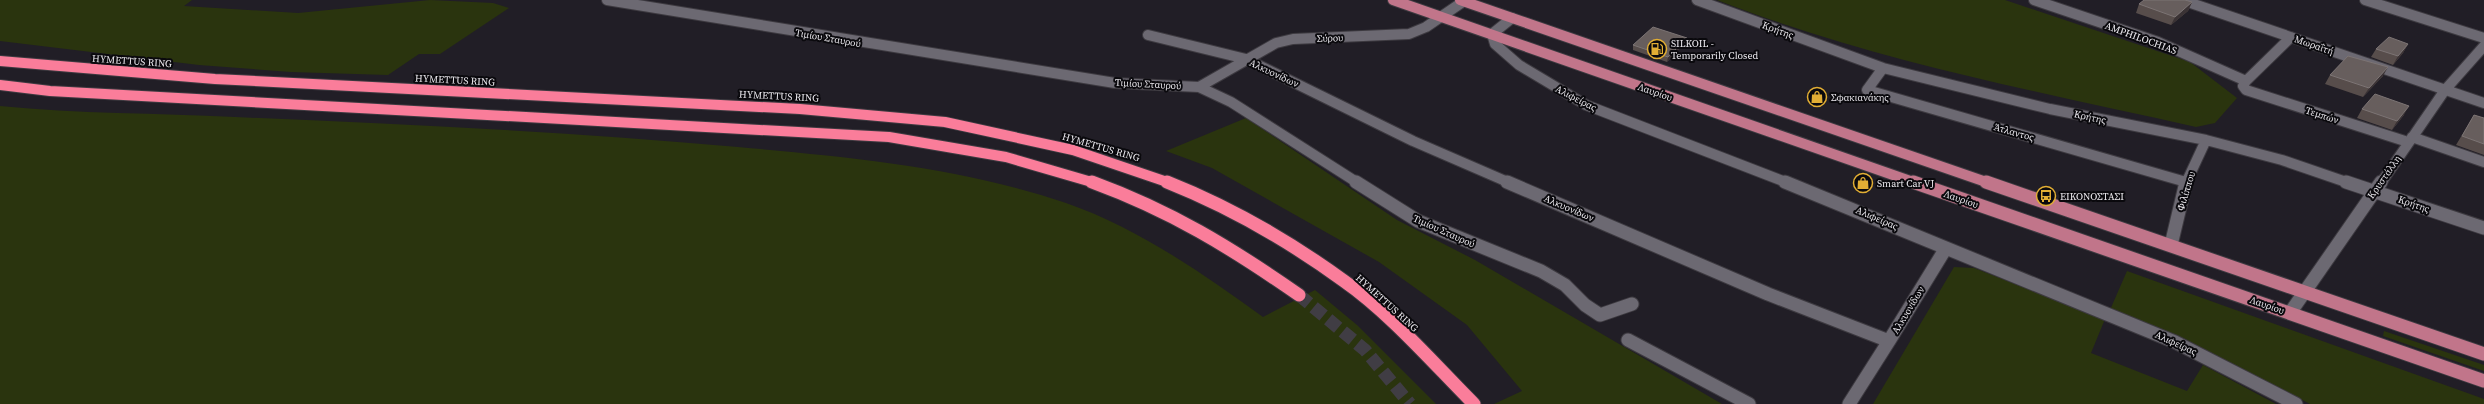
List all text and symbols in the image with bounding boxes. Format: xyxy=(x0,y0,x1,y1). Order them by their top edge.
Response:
street label: Κρήτης xyxy=(1761,18,1796,42)
street label: AMPHILOCHIAS xyxy=(2103,19,2179,57)
street label: Τιμίου Σταυρού xyxy=(794,26,862,50)
street label: Σύρου xyxy=(1317,31,1343,45)
street label: Μωραΐτή xyxy=(2293,32,2335,58)
place label: SILKOIL - Temporarily Closed xyxy=(1671,37,1759,62)
fuel station icon: SILKOIL - Temporarily Closed xyxy=(1646,38,1668,60)
street label: HYMETTUS RING xyxy=(92,52,173,70)
street label: Αλκυονίδων xyxy=(1247,56,1301,90)
street label: HYMETTUS RING xyxy=(415,71,495,89)
street label: Τιμίου Σταυρού xyxy=(1115,76,1181,92)
street label: Λαυρίου xyxy=(1636,80,1674,104)
street label: Αλιφείρας xyxy=(1553,82,1599,114)
shop icon: Σφακιανάκης xyxy=(1806,86,1828,108)
street label: HYMETTUS RING xyxy=(739,87,819,105)
place label: Σφακιανάκης xyxy=(1831,91,1889,104)
street label: Τεμπών xyxy=(2304,104,2340,126)
street label: Κρήτης xyxy=(2073,107,2108,127)
street label: Άτλαντος xyxy=(1992,120,2036,144)
street label: HYMETTUS RING xyxy=(1061,130,1141,164)
street label: Κρυστάλλη xyxy=(2364,153,2404,201)
street label: Φιλίππου xyxy=(2174,170,2198,212)
shop icon: Smart Car VJ xyxy=(1852,172,1874,194)
place label: Smart Car VJ xyxy=(1877,177,1935,190)
bus stop icon: ΕΙΚΟΝΟΣΤΑΣΙ xyxy=(2035,185,2057,207)
street label: Λαυρίου xyxy=(1942,187,1980,211)
place label: ΕΙΚΟΝΟΣΤΑΣΙ xyxy=(2060,190,2124,203)
street label: Αλκυονίδων xyxy=(1542,192,1596,224)
street label: Κρήτης xyxy=(2397,193,2432,216)
street label: Αλιφείρας xyxy=(1854,203,1901,233)
street label: Τιμίου Σταυρού xyxy=(1411,212,1477,250)
street label: HYMETTUS RING xyxy=(1353,271,1421,335)
street label: Αλκυονίδων xyxy=(1889,284,1927,336)
street label: Λαυρίου xyxy=(2248,293,2286,317)
street label: Αλιφείρας xyxy=(2153,328,2199,358)

